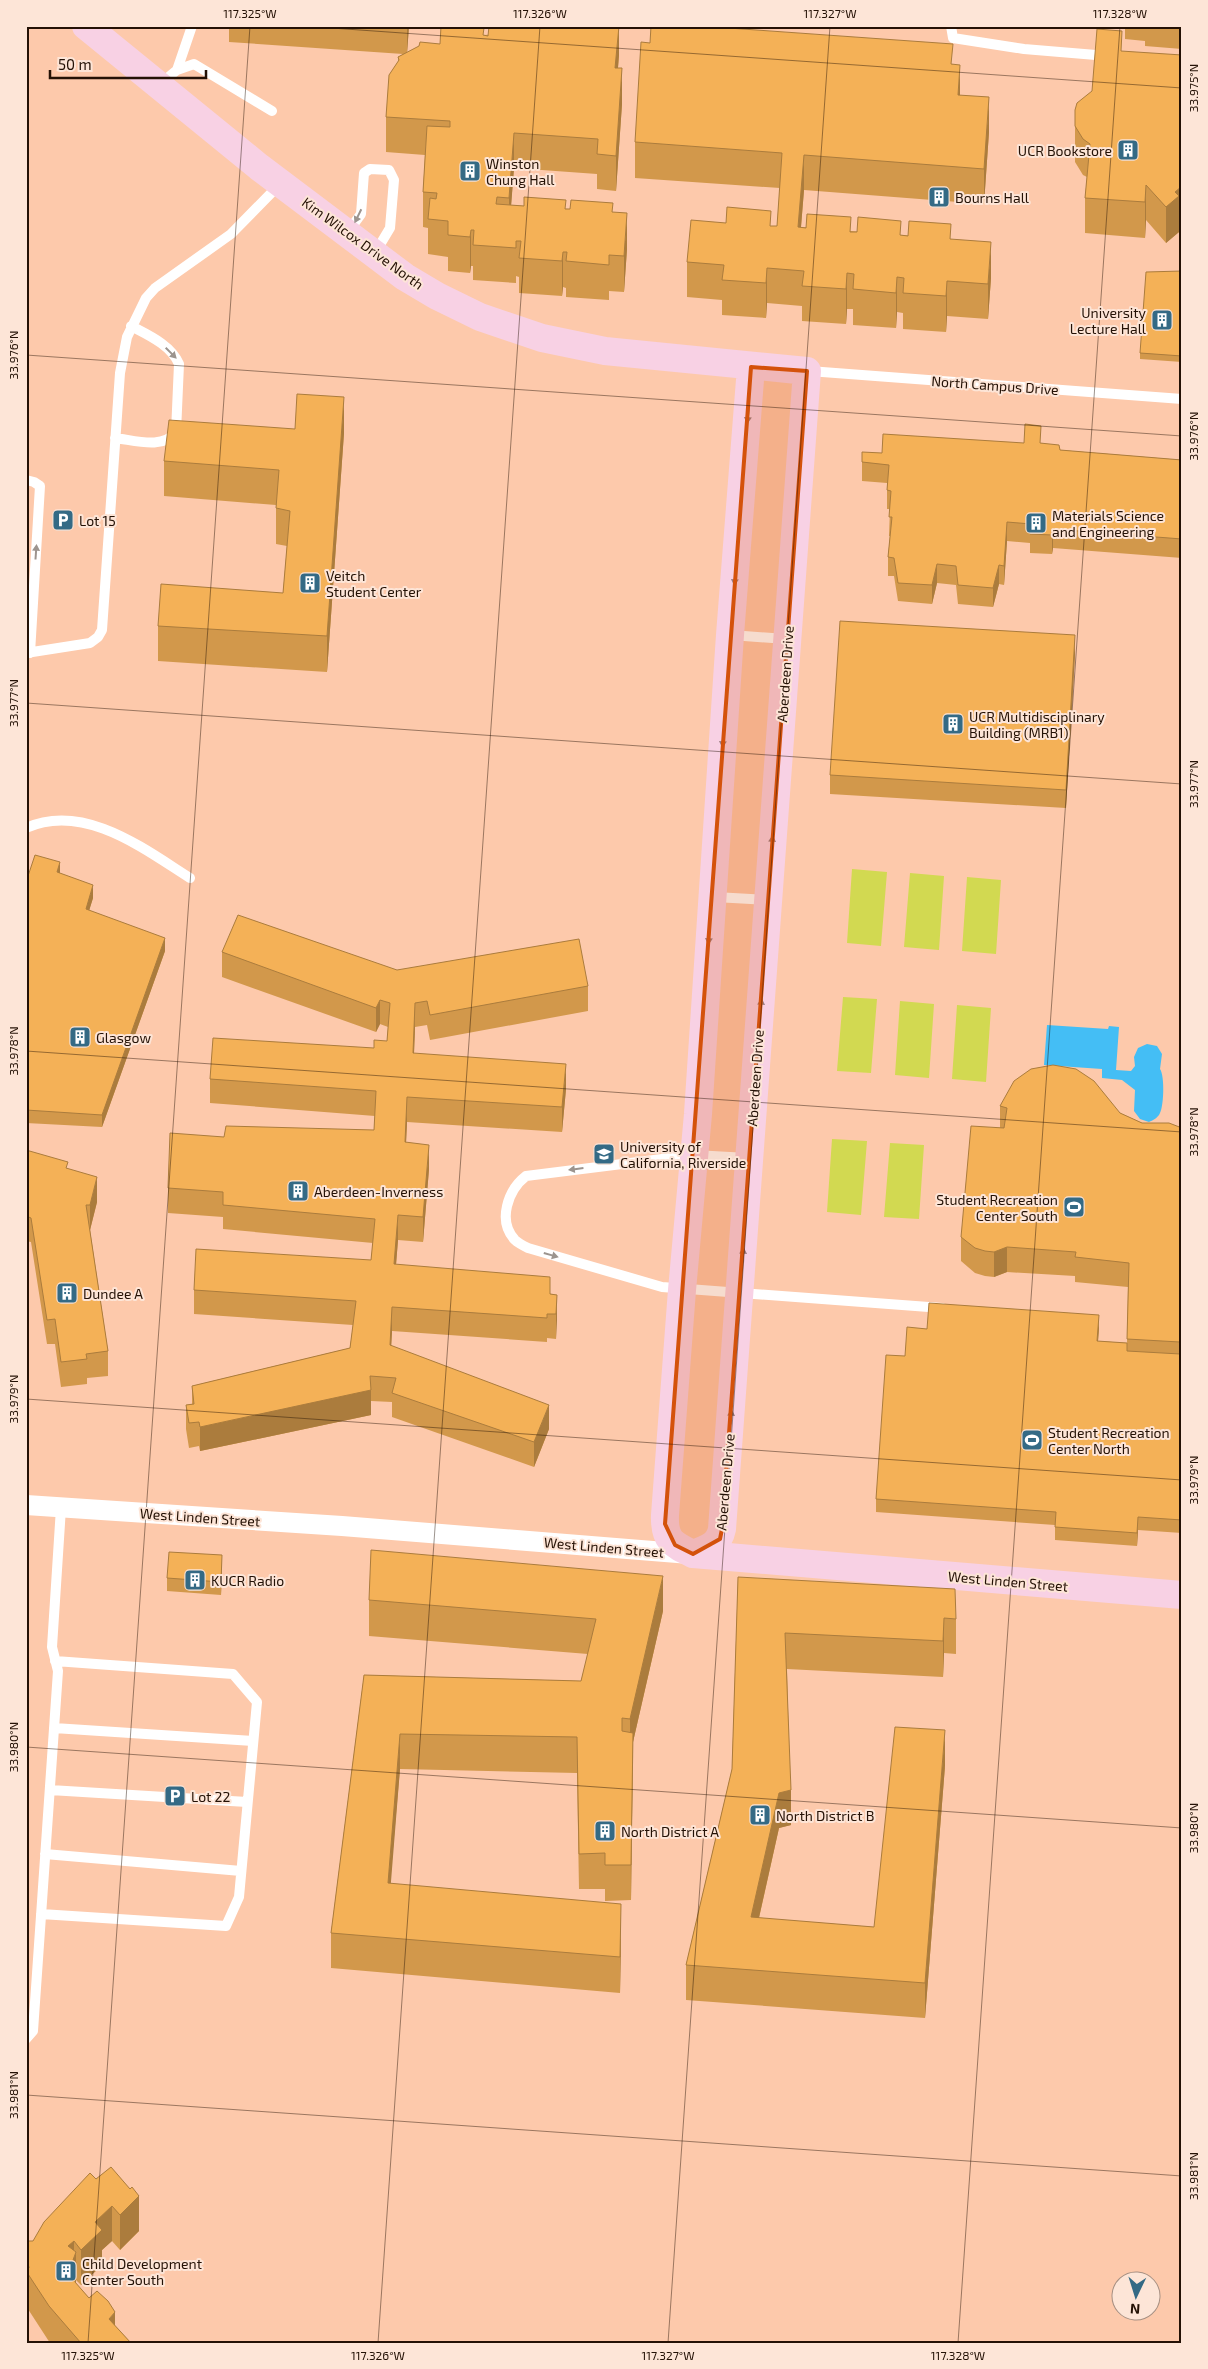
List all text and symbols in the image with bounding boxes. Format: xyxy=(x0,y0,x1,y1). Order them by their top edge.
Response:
text: 117.325°W xyxy=(223,6,277,20)
text: 117.326°W xyxy=(513,6,567,20)
text: 117.327°W xyxy=(803,6,857,20)
text: 117.328°W xyxy=(1093,6,1147,20)
scale bar xyxy=(50,48,206,80)
text: 50 m xyxy=(58,55,92,73)
text: 33.975°N xyxy=(1186,64,1200,112)
building icon: UCR Bookstore xyxy=(1116,138,1140,162)
place label: UCR Bookstore xyxy=(1018,142,1112,159)
place label: Winston Chung Hall xyxy=(486,155,555,188)
building icon: Winston Chung Hall xyxy=(458,159,482,183)
building icon: Bourns Hall xyxy=(927,185,951,209)
place label: Bourns Hall xyxy=(955,189,1030,206)
street label: Kim Wilcox Drive North xyxy=(299,193,427,293)
one-way arrow xyxy=(354,208,362,223)
place label: University Lecture Hall xyxy=(1070,304,1147,337)
building icon: University Lecture Hall xyxy=(1150,308,1174,332)
text: 33.976°N xyxy=(6,331,20,379)
one-way arrow xyxy=(165,347,177,359)
street label: North Campus Drive xyxy=(931,372,1059,398)
one-way arrow xyxy=(743,408,751,424)
text: 33.976°N xyxy=(1186,412,1200,460)
place label: Materials Science and Engineering xyxy=(1052,507,1164,540)
parking icon: Lot 15 xyxy=(51,508,75,532)
building icon: Materials Science and Engineering xyxy=(1024,511,1048,535)
place label: Lot 15 xyxy=(79,512,116,529)
one-way arrow xyxy=(33,543,41,559)
place label: Veitch Student Center xyxy=(326,567,422,600)
one-way arrow xyxy=(730,570,738,586)
building icon: Veitch Student Center xyxy=(298,571,322,595)
street label: Aberdeen Drive xyxy=(773,625,797,723)
text: 33.977°N xyxy=(6,679,20,727)
place label: UCR Multidisciplinary Building (MRB1) xyxy=(969,708,1105,741)
building icon: UCR Multidisciplinary Building (MRB1) xyxy=(941,712,965,736)
one-way arrow xyxy=(718,732,726,748)
text: 33.977°N xyxy=(1186,760,1200,808)
one-way arrow xyxy=(768,835,776,851)
one-way arrow xyxy=(705,929,713,945)
one-way arrow xyxy=(757,997,765,1013)
building icon: Glasgow xyxy=(68,1025,92,1049)
text: 33.978°N xyxy=(6,1026,20,1076)
place label: Glasgow xyxy=(96,1029,151,1046)
street label: Aberdeen Drive xyxy=(743,1029,767,1127)
text: 33.978°N xyxy=(1186,1107,1200,1157)
place label: University of California, Riverside xyxy=(620,1138,746,1171)
school or university icon: University of California, Riverside xyxy=(592,1142,616,1166)
one-way arrow xyxy=(567,1166,583,1174)
building icon: Aberdeen-Inverness xyxy=(286,1179,310,1203)
place label: Aberdeen-Inverness xyxy=(314,1183,443,1200)
place label: Student Recreation Center South xyxy=(936,1191,1058,1224)
sports icon: Student Recreation Center South xyxy=(1062,1195,1086,1219)
one-way arrow xyxy=(739,1247,747,1263)
one-way arrow xyxy=(543,1251,558,1259)
building icon: Dundee A xyxy=(55,1281,79,1305)
place label: Dundee A xyxy=(83,1285,143,1302)
text: 33.979°N xyxy=(6,1375,20,1423)
one-way arrow xyxy=(727,1409,735,1425)
place label: Student Recreation Center North xyxy=(1048,1424,1170,1457)
sports icon: Student Recreation Center North xyxy=(1020,1428,1044,1452)
street label: Aberdeen Drive xyxy=(712,1433,738,1531)
text: 33.979°N xyxy=(1186,1456,1200,1504)
street label: West Linden Street xyxy=(139,1504,261,1530)
street label: West Linden Street xyxy=(543,1533,665,1561)
street label: West Linden Street xyxy=(947,1567,1069,1595)
building icon: KUCR Radio xyxy=(183,1568,207,1592)
place label: KUCR Radio xyxy=(211,1572,284,1589)
text: 33.980°N xyxy=(6,1722,20,1772)
parking icon: Lot 22 xyxy=(163,1784,187,1808)
place label: Lot 22 xyxy=(191,1788,230,1805)
building icon: North District B xyxy=(748,1803,772,1827)
text: 33.980°N xyxy=(1186,1803,1200,1853)
place label: North District B xyxy=(776,1807,874,1824)
building icon: North District A xyxy=(593,1819,617,1843)
place label: North District A xyxy=(621,1823,719,1840)
text: 33.981°N xyxy=(6,2071,20,2119)
text: 33.981°N xyxy=(1186,2152,1200,2200)
place label: Child Development Center South xyxy=(82,2255,202,2288)
building icon: Child Development Center South xyxy=(54,2259,78,2283)
north arrow xyxy=(1110,2272,1160,2322)
text: N xyxy=(1129,2301,1141,2318)
text: 117.325°W xyxy=(61,2348,115,2362)
text: 117.326°W xyxy=(351,2348,405,2362)
text: 117.327°W xyxy=(641,2348,695,2362)
text: 117.328°W xyxy=(931,2348,985,2362)

